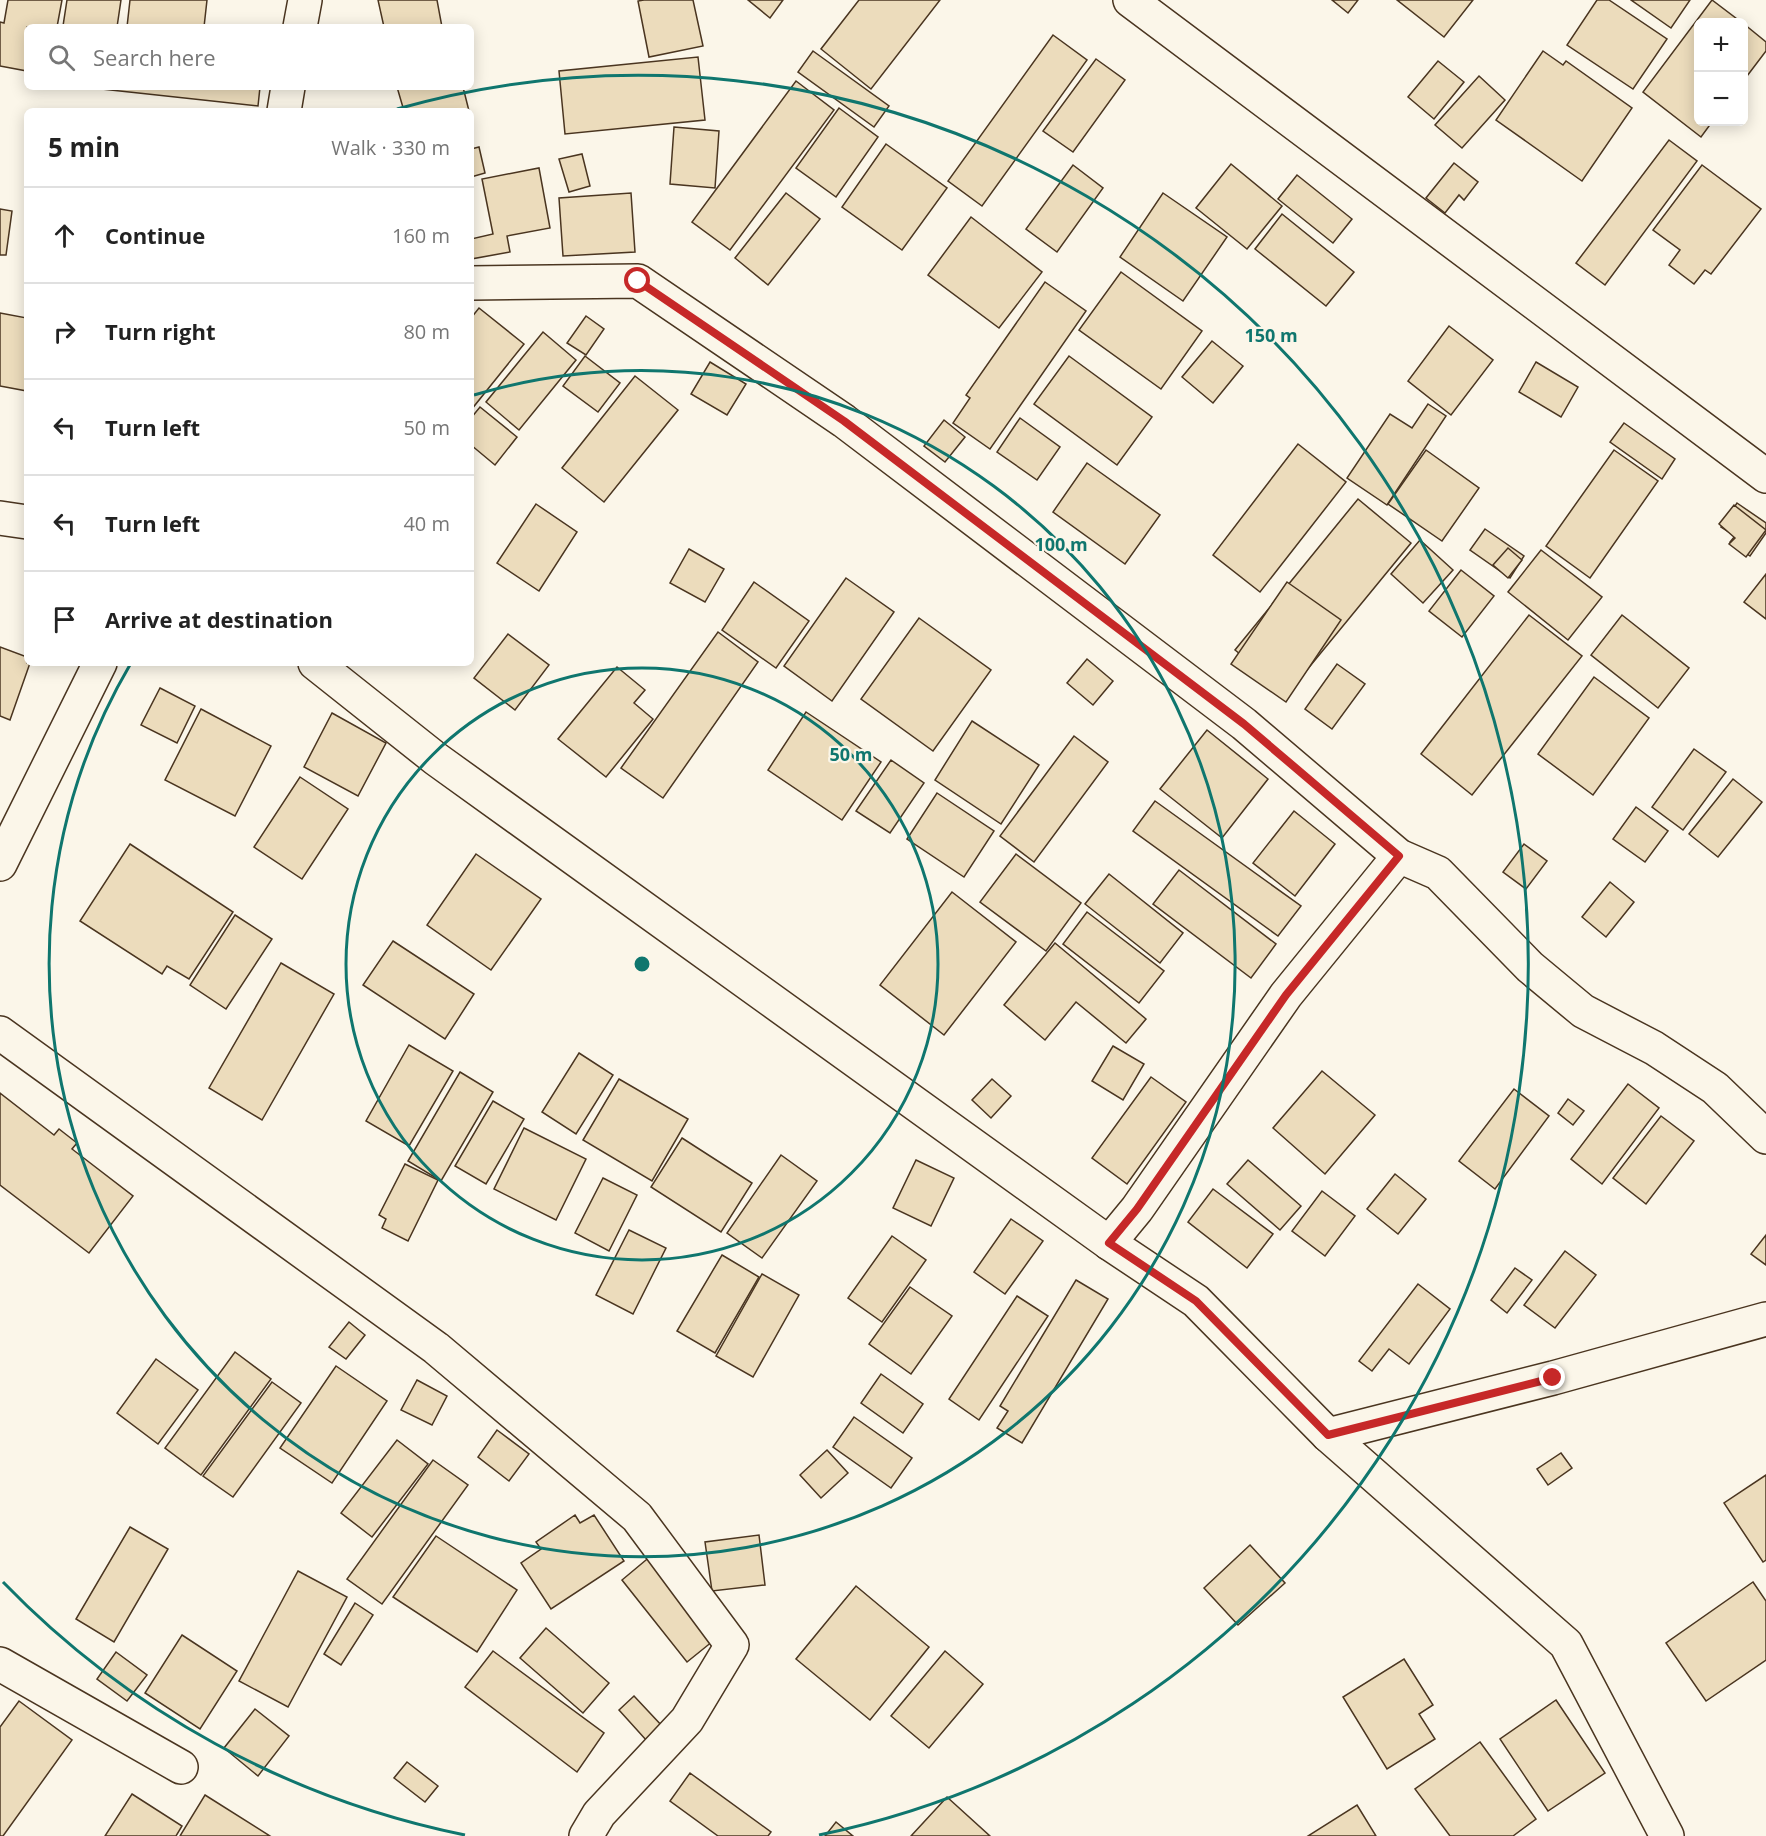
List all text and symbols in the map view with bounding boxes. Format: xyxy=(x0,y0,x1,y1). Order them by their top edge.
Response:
map controls xyxy=(1694,18,1748,126)
button: + xyxy=(1694,18,1748,72)
search box xyxy=(24,24,474,90)
icon: search xyxy=(45,41,78,74)
text: Search here xyxy=(93,42,216,72)
button: − xyxy=(1694,72,1748,126)
text: 5 min xyxy=(48,129,120,165)
text: Walk · 330 m xyxy=(331,134,450,161)
icon: ahead xyxy=(48,219,81,252)
text: Continue xyxy=(105,220,205,250)
text: 160 m xyxy=(392,222,450,249)
route start xyxy=(624,267,650,293)
icon: right xyxy=(48,315,81,348)
text: Turn right xyxy=(105,316,216,346)
text: 80 m xyxy=(403,318,450,345)
text: 150 m xyxy=(1244,323,1298,347)
icon: left xyxy=(48,411,81,444)
text: Turn left xyxy=(105,412,200,442)
text: 50 m xyxy=(403,414,450,441)
icon: left xyxy=(48,507,81,540)
text: Turn left xyxy=(105,508,200,538)
text: 40 m xyxy=(403,510,450,537)
text: 100 m xyxy=(1034,532,1088,556)
icon: arrive xyxy=(48,603,81,636)
text: Arrive at destination xyxy=(105,604,333,634)
text: 50 m xyxy=(830,742,872,766)
centre of rings xyxy=(632,954,652,974)
route end xyxy=(1539,1364,1565,1390)

